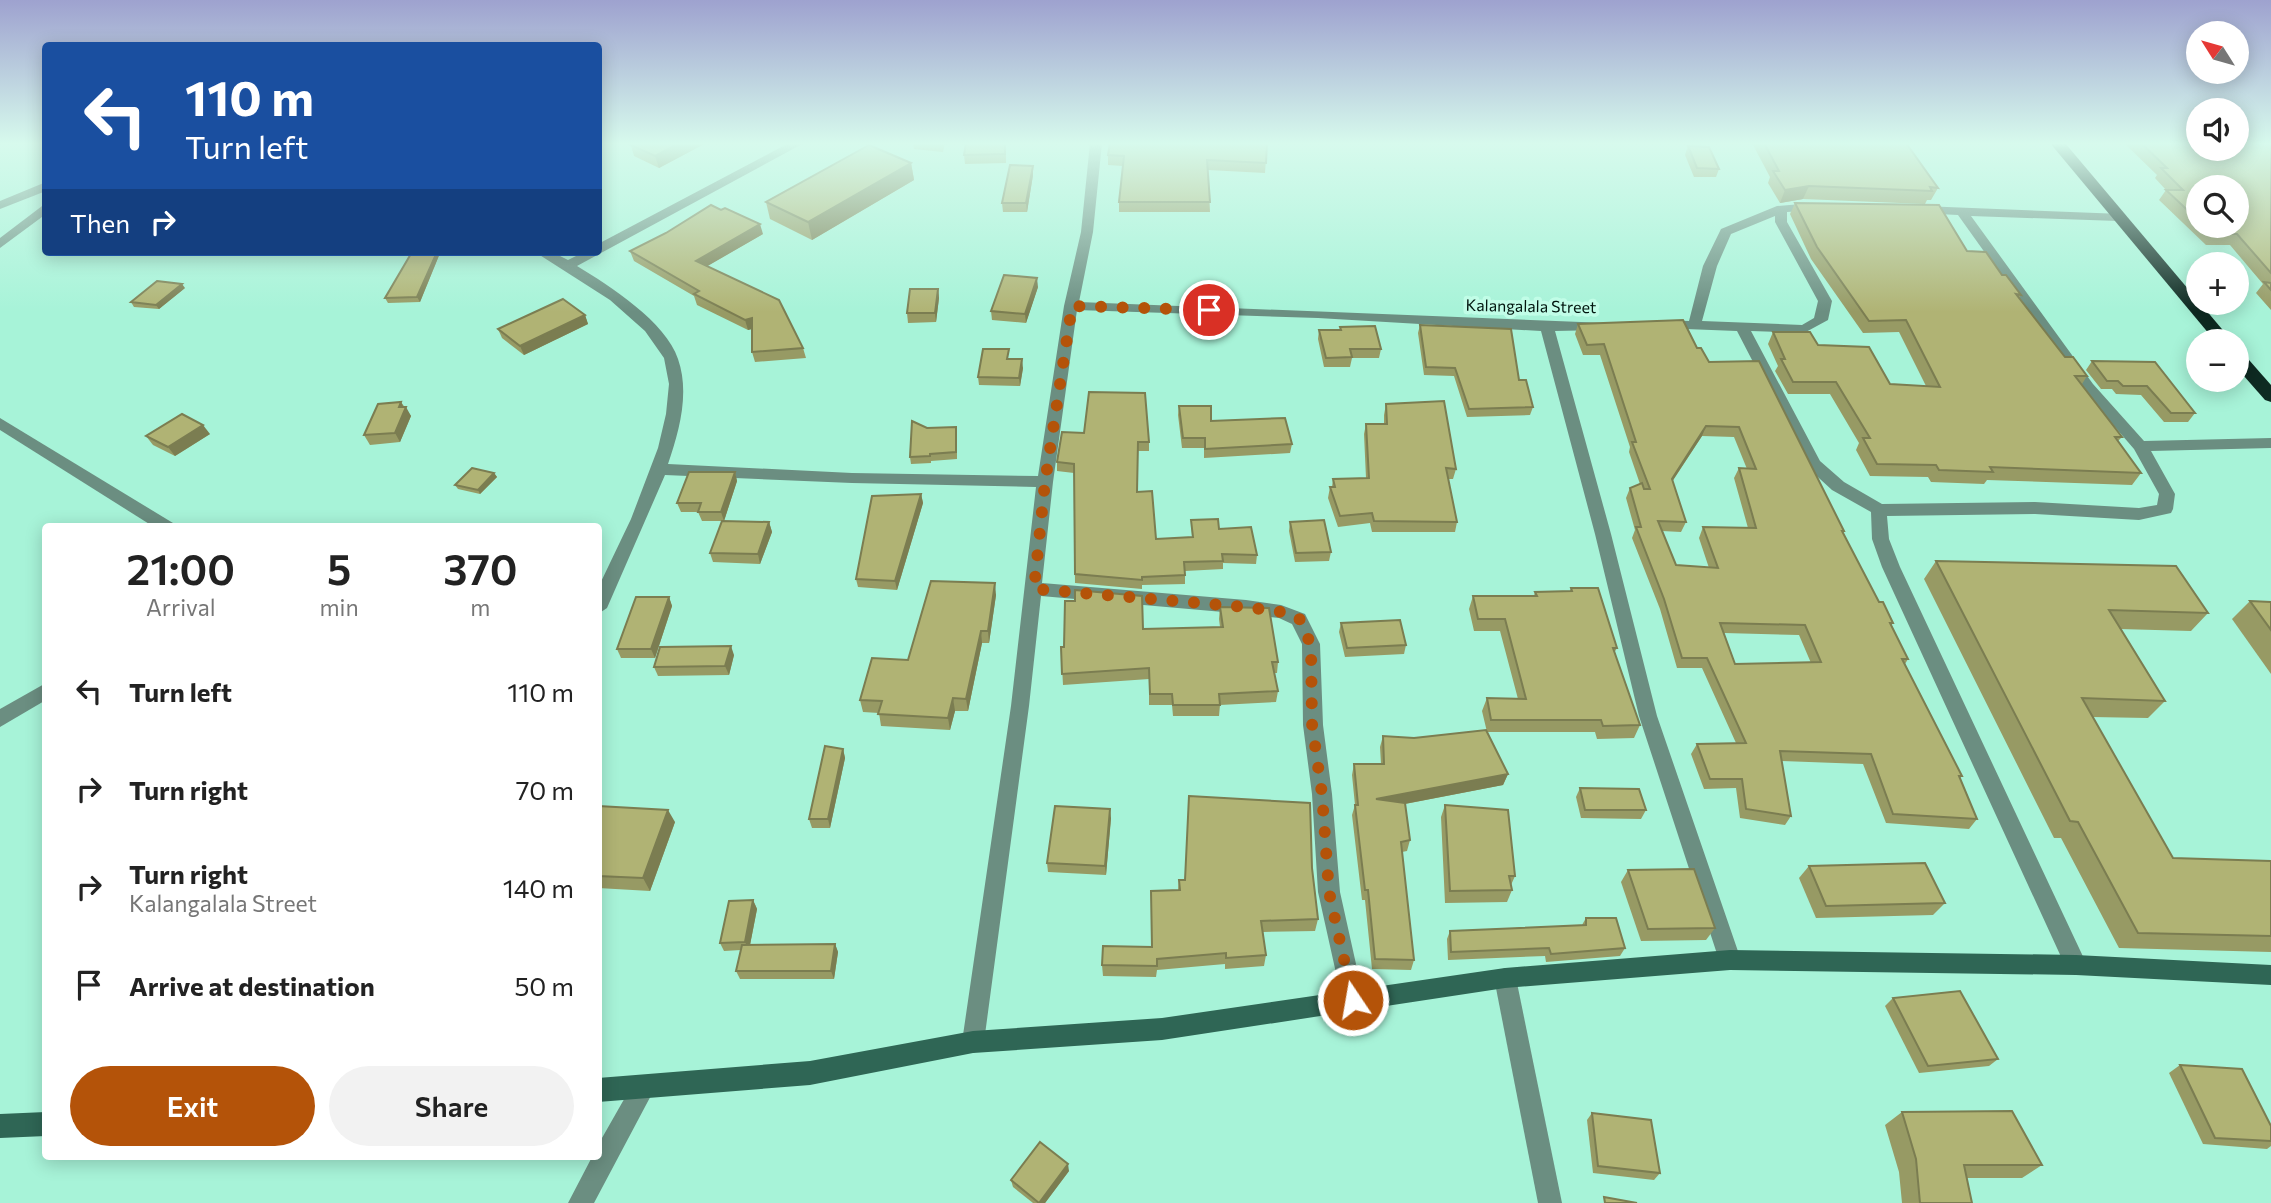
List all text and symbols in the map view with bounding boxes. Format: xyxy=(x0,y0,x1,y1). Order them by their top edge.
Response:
north arrow xyxy=(2186,21,2249,84)
map controls xyxy=(2186,21,2249,392)
text: 110 m xyxy=(185,66,314,126)
icon: left xyxy=(70,70,161,161)
button: sound xyxy=(2186,98,2249,161)
text: Turn left xyxy=(185,126,309,166)
button: search xyxy=(2186,175,2249,238)
icon: right xyxy=(144,203,182,241)
text: Then xyxy=(70,207,130,238)
button: + xyxy=(2186,252,2249,315)
pin xyxy=(1179,280,1239,340)
icon: arrive xyxy=(1190,291,1228,329)
street label: Kalangalala Street xyxy=(1465,295,1597,316)
button: − xyxy=(2186,329,2249,392)
text: 21:00 xyxy=(126,542,235,594)
text: 5 xyxy=(327,542,351,594)
text: 370 xyxy=(443,542,517,594)
text: Arrival xyxy=(146,593,216,621)
text: min xyxy=(320,593,359,621)
text: m xyxy=(470,593,490,621)
icon: left xyxy=(70,672,108,710)
text: Turn left xyxy=(129,676,232,707)
text: 110 m xyxy=(507,676,574,707)
icon: right xyxy=(70,770,108,808)
text: Turn right xyxy=(129,774,248,805)
text: 70 m xyxy=(516,774,574,805)
text: Turn right xyxy=(129,858,248,889)
icon: right xyxy=(70,868,108,906)
text: 140 m xyxy=(503,872,574,903)
text: Kalangalala Street xyxy=(129,889,317,917)
position arrow xyxy=(1316,963,1390,1037)
icon: arrive xyxy=(70,966,108,1004)
text: Arrive at destination xyxy=(129,970,375,1001)
text: 50 m xyxy=(514,970,574,1001)
button: Exit xyxy=(70,1066,315,1146)
button: Share xyxy=(329,1066,574,1146)

